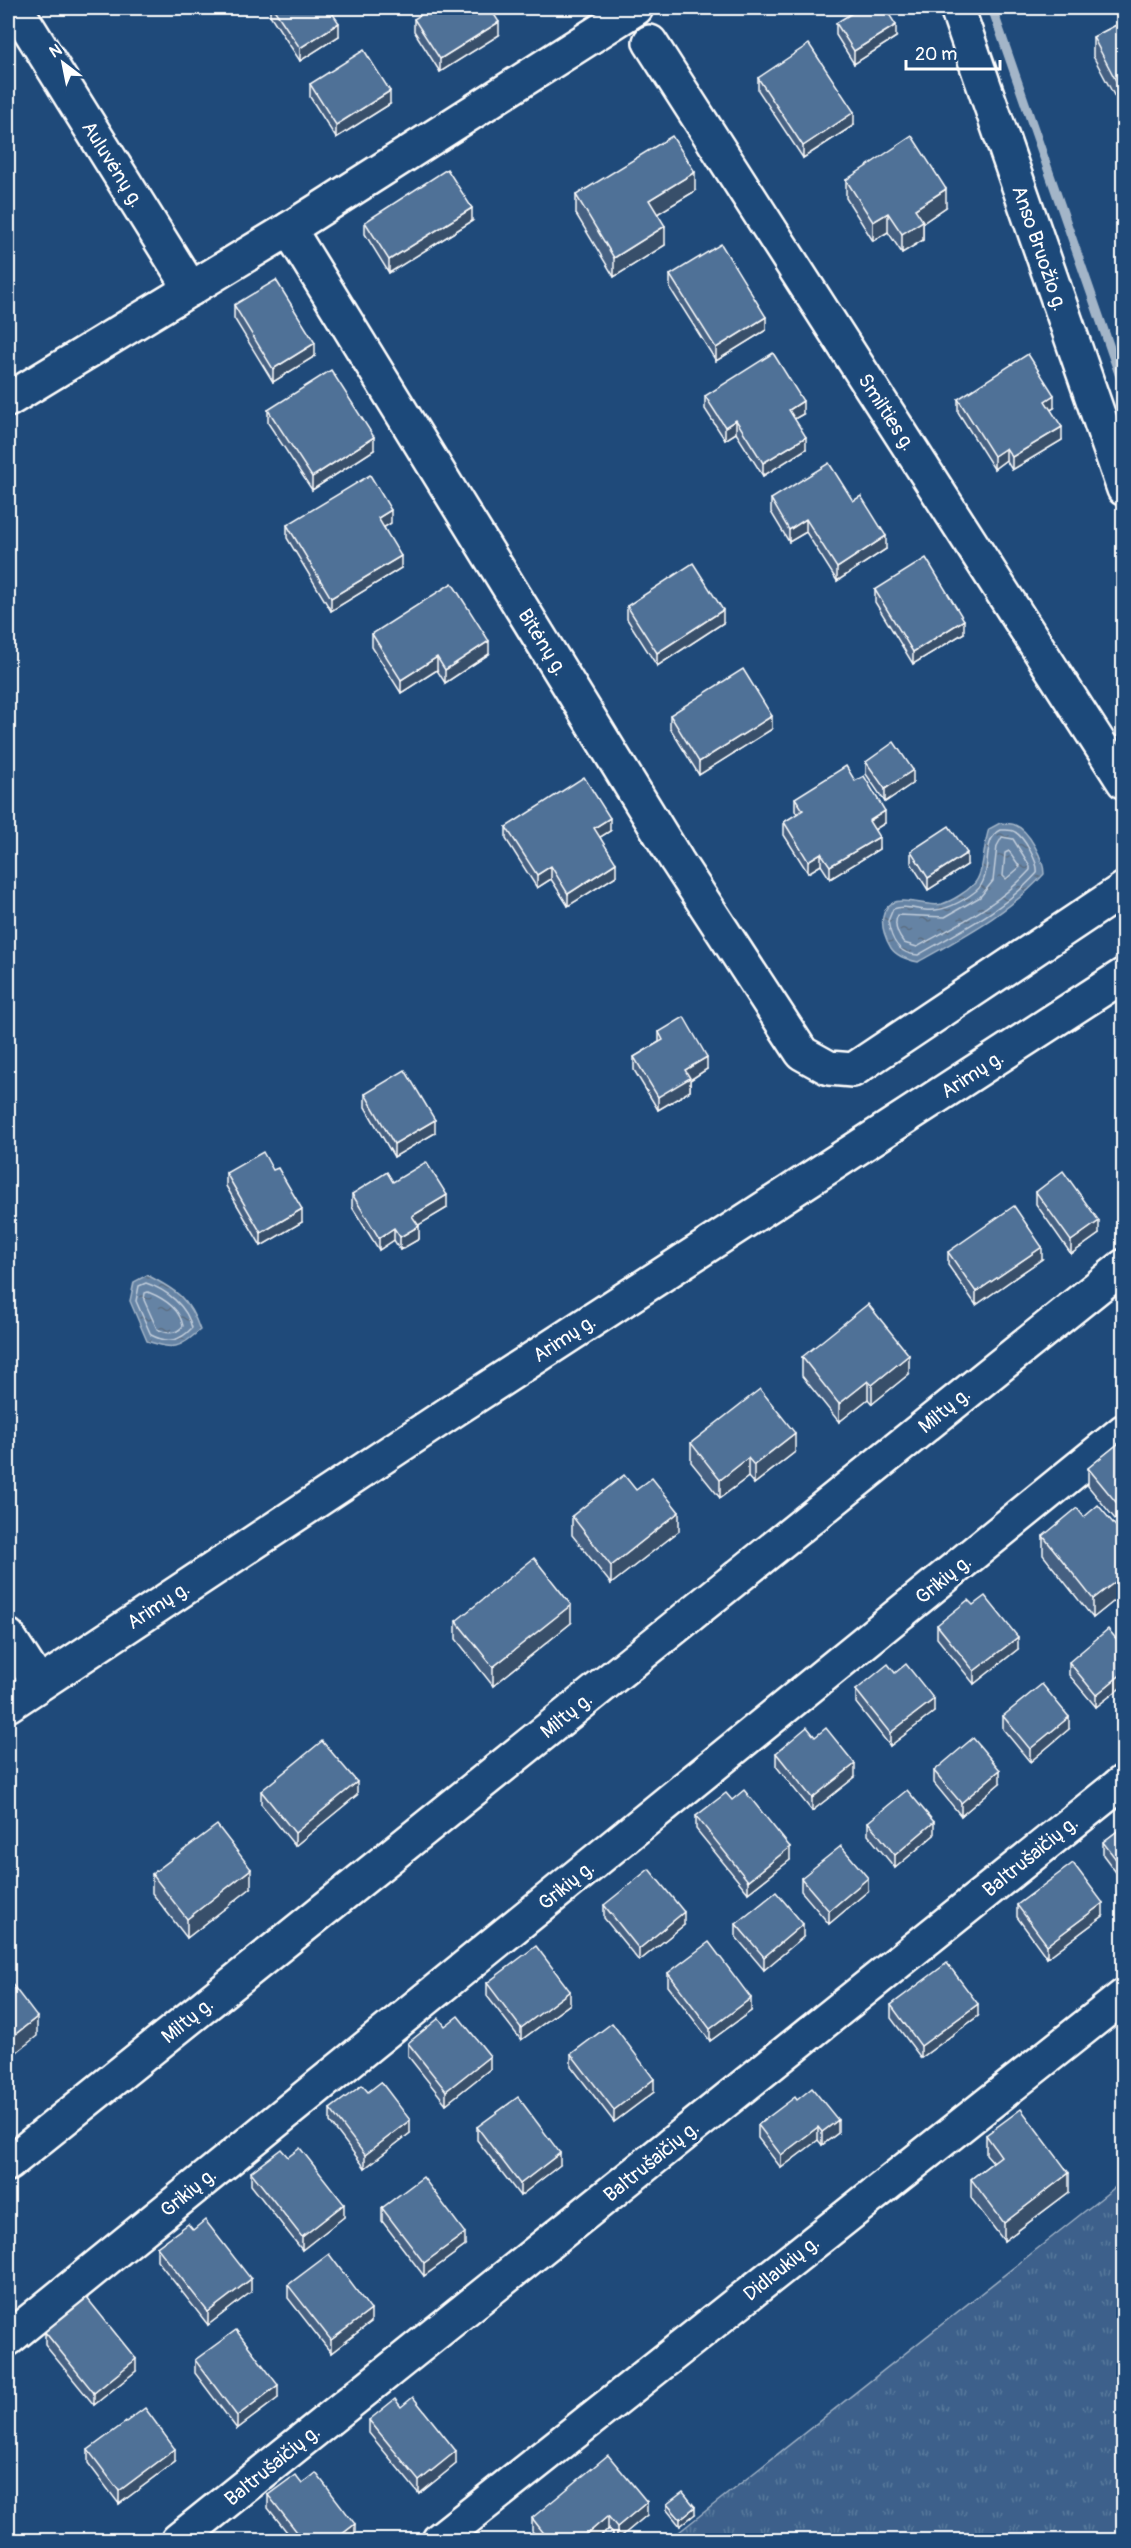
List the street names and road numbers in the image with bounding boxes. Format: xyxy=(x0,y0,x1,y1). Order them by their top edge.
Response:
street label: Auluvėnų g. xyxy=(76,116,149,212)
street label: Anso Bruožio g. xyxy=(1006,182,1073,314)
street label: Smilties g. xyxy=(852,369,921,456)
street label: Bitėnų g. xyxy=(512,604,573,680)
street label: Arimų g. xyxy=(936,1045,1008,1104)
street label: Arimų g. xyxy=(528,1309,600,1368)
street label: Miltų g. xyxy=(913,1382,975,1439)
street label: Grikių g. xyxy=(910,1549,976,1610)
street label: Arimų g. xyxy=(122,1576,194,1635)
street label: Miltų g. xyxy=(535,1687,597,1744)
street label: Baltrušaičių g. xyxy=(978,1810,1083,1902)
street label: Grikių g. xyxy=(533,1855,599,1916)
street label: Miltų g. xyxy=(156,1992,218,2049)
street label: Baltrušaičių g. xyxy=(599,2115,704,2207)
street label: Grikių g. xyxy=(155,2162,221,2223)
street label: Didlaukių g. xyxy=(738,2230,824,2307)
street label: Baltrušaičių g. xyxy=(220,2419,325,2511)

